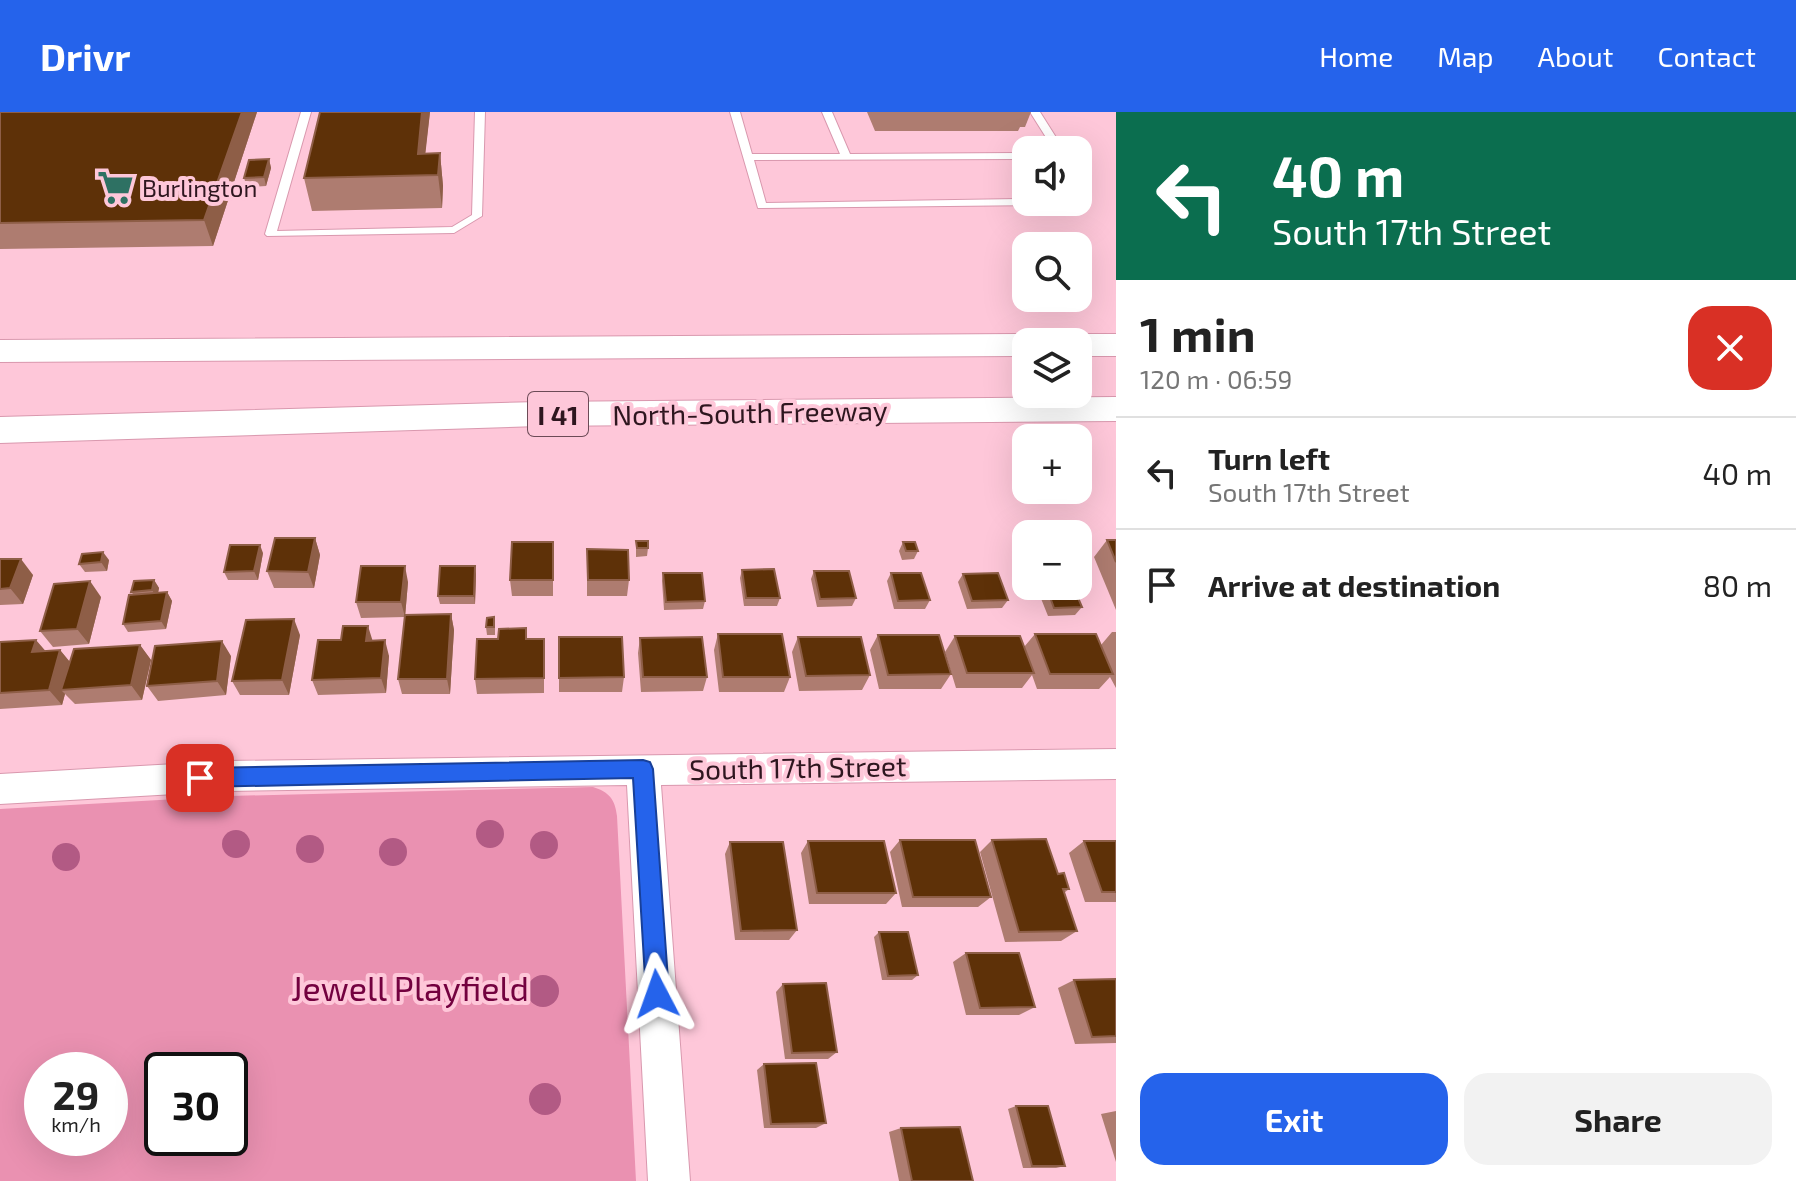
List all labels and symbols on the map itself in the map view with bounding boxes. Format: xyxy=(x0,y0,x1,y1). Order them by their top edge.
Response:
supermarket icon: Burlington xyxy=(97,168,135,206)
place label: Burlington xyxy=(142,173,257,202)
road number: I 41 xyxy=(528,392,588,436)
street label: North-South Freeway xyxy=(612,393,888,431)
pin xyxy=(166,744,234,812)
street label: South 17th Street xyxy=(689,748,907,786)
position arrow xyxy=(615,952,699,1036)
park label: Jewell Playfield xyxy=(291,967,529,1008)
speed limit sign: 30 xyxy=(144,1052,248,1156)

